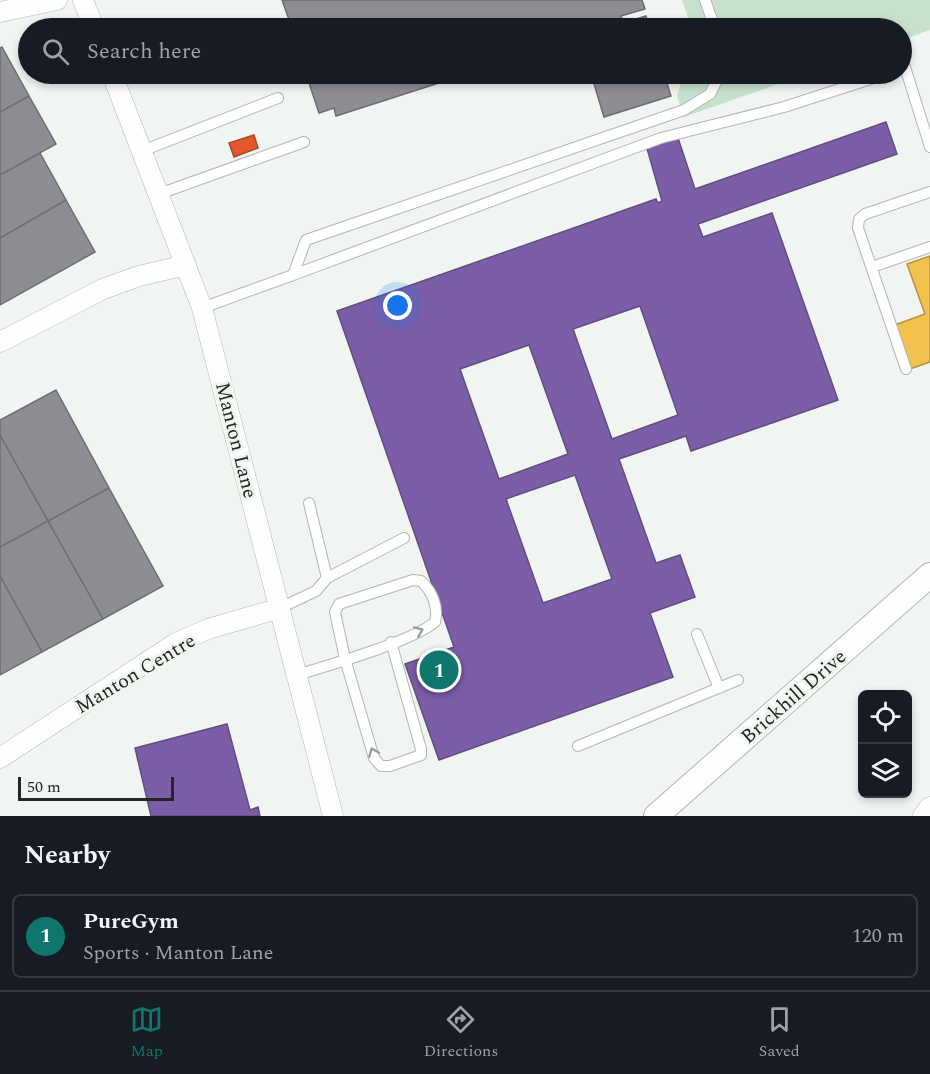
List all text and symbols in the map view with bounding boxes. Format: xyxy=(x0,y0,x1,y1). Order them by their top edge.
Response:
search box xyxy=(18,18,912,84)
icon: search xyxy=(39,35,72,68)
text: Search here xyxy=(87,35,201,68)
your location xyxy=(383,291,412,320)
street label: Manton Lane xyxy=(207,379,265,502)
street label: Manton Centre xyxy=(70,626,201,722)
one-way arrow xyxy=(413,626,424,638)
street label: Brickhill Drive xyxy=(734,642,853,751)
pin: 1 xyxy=(420,648,458,692)
map controls xyxy=(858,690,912,798)
button: locate xyxy=(858,690,912,744)
button: layers xyxy=(858,744,912,798)
one-way arrow xyxy=(368,748,380,759)
scale bar xyxy=(18,774,174,802)
text: 50 m xyxy=(27,775,61,799)
text: Nearby xyxy=(24,835,110,875)
text: PureGym xyxy=(83,905,179,938)
text: 1 xyxy=(40,921,51,951)
text: 120 m xyxy=(852,921,904,951)
text: Sports · Manton Lane xyxy=(83,938,273,968)
tab: Map xyxy=(130,1003,163,1063)
tab: Directions xyxy=(424,1003,498,1063)
tab: Saved xyxy=(759,1003,800,1063)

